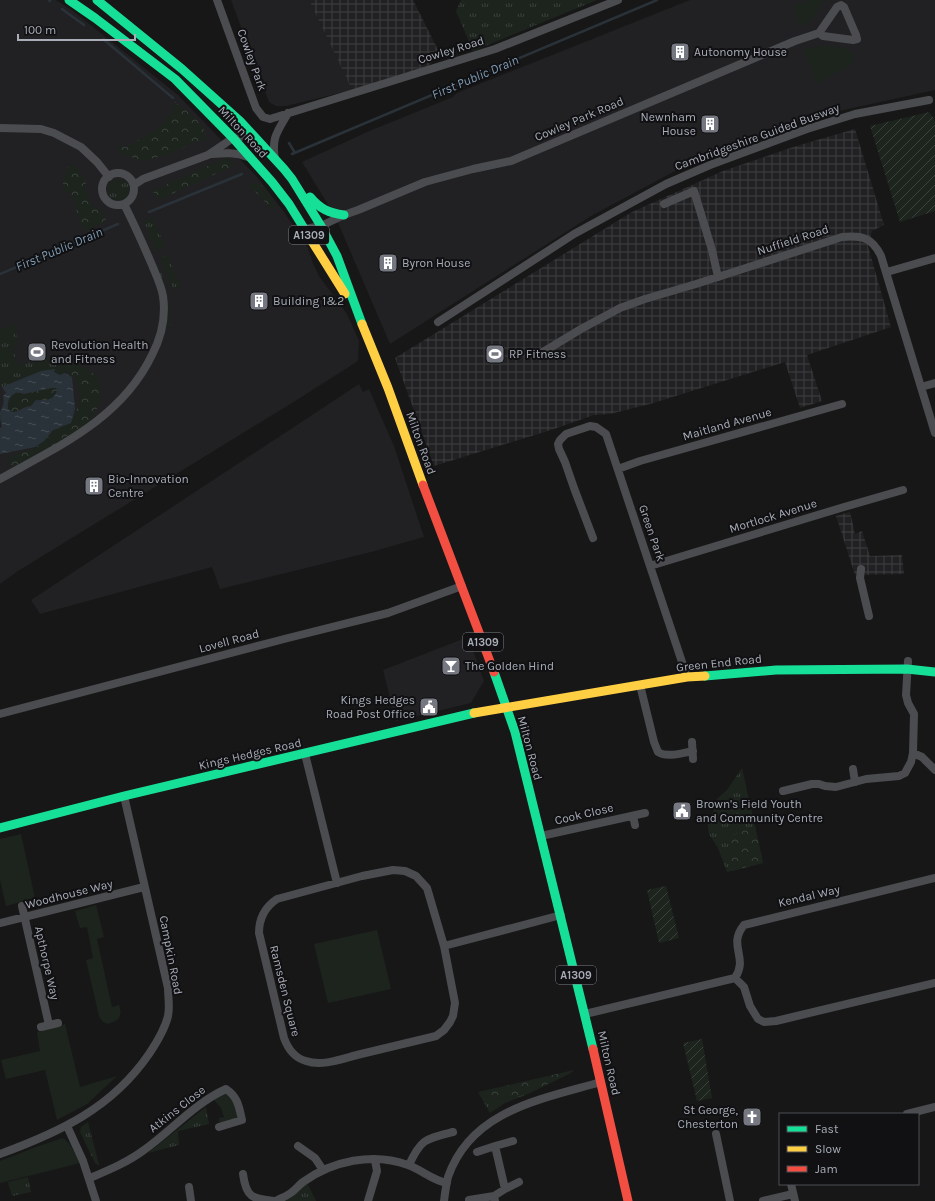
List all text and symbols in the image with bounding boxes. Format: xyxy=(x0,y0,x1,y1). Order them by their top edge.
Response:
scale bar xyxy=(18,16,135,42)
text: 100 m xyxy=(24,23,56,37)
street label: Cowley Park xyxy=(234,27,270,93)
street label: Cowley Road xyxy=(416,33,486,67)
building icon: Autonomy House xyxy=(669,41,691,63)
place label: Autonomy House xyxy=(694,45,787,59)
water label: First Public Drain xyxy=(429,52,521,102)
street label: Cowley Park Road xyxy=(532,94,626,144)
street label: Cambridgeshire Guided Busway xyxy=(673,100,842,173)
street label: Milton Road xyxy=(215,103,271,161)
place label: Newnham House xyxy=(641,110,696,138)
building icon: Newnham House xyxy=(699,113,721,135)
street label: Nuffield Road xyxy=(755,222,831,258)
water label: First Public Drain xyxy=(13,224,105,274)
road number: A1309 xyxy=(289,226,329,244)
building icon: Byron House xyxy=(377,252,399,274)
place label: Byron House xyxy=(402,256,470,270)
building icon: Building 1&2 xyxy=(248,290,270,312)
place label: Building 1&2 xyxy=(273,294,344,308)
place label: Revolution Health and Fitness xyxy=(51,338,148,366)
sports icon: Revolution Health and Fitness xyxy=(26,341,48,363)
sports icon: RP Fitness xyxy=(484,343,506,365)
place label: RP Fitness xyxy=(509,347,566,361)
street label: Maitland Avenue xyxy=(681,405,773,443)
street label: Milton Road xyxy=(403,410,439,476)
place label: Bio-Innovation Centre xyxy=(108,472,189,500)
building icon: Bio-Innovation Centre xyxy=(83,475,105,497)
street label: Mortlock Avenue xyxy=(728,496,818,536)
street label: Green Park xyxy=(636,503,668,563)
street label: Lovell Road xyxy=(197,626,261,656)
road number: A1309 xyxy=(463,633,503,651)
street label: Green End Road xyxy=(675,652,763,674)
bar icon: The Golden Hind xyxy=(440,655,462,677)
place label: The Golden Hind xyxy=(465,659,554,673)
place label: Kings Hedges Road Post Office xyxy=(326,693,415,721)
public building icon: Kings Hedges Road Post Office xyxy=(418,696,440,718)
street label: Milton Road xyxy=(515,714,545,782)
street label: Kings Hedges Road xyxy=(197,735,303,773)
place label: Brown's Field Youth and Community Centre xyxy=(696,797,823,825)
street label: Cook Close xyxy=(553,800,615,828)
public building icon: Brown's Field Youth and Community Centre xyxy=(671,800,693,822)
street label: Woodhouse Way xyxy=(24,876,115,912)
street label: Kendal Way xyxy=(777,882,842,910)
street label: Campkin Road xyxy=(156,914,186,996)
street label: Apthorpe Way xyxy=(32,925,62,1002)
street label: Ramsden Square xyxy=(267,944,303,1038)
road number: A1309 xyxy=(556,966,596,984)
street label: Milton Road xyxy=(595,1029,623,1097)
street label: Atkins Close xyxy=(146,1083,208,1135)
place label: St George, Chesterton xyxy=(678,1103,738,1131)
church icon: St George, Chesterton xyxy=(741,1106,763,1128)
legend xyxy=(779,1113,919,1185)
text: Fast xyxy=(815,1122,839,1136)
text: Slow xyxy=(815,1142,841,1156)
text: Jam xyxy=(815,1162,838,1176)

